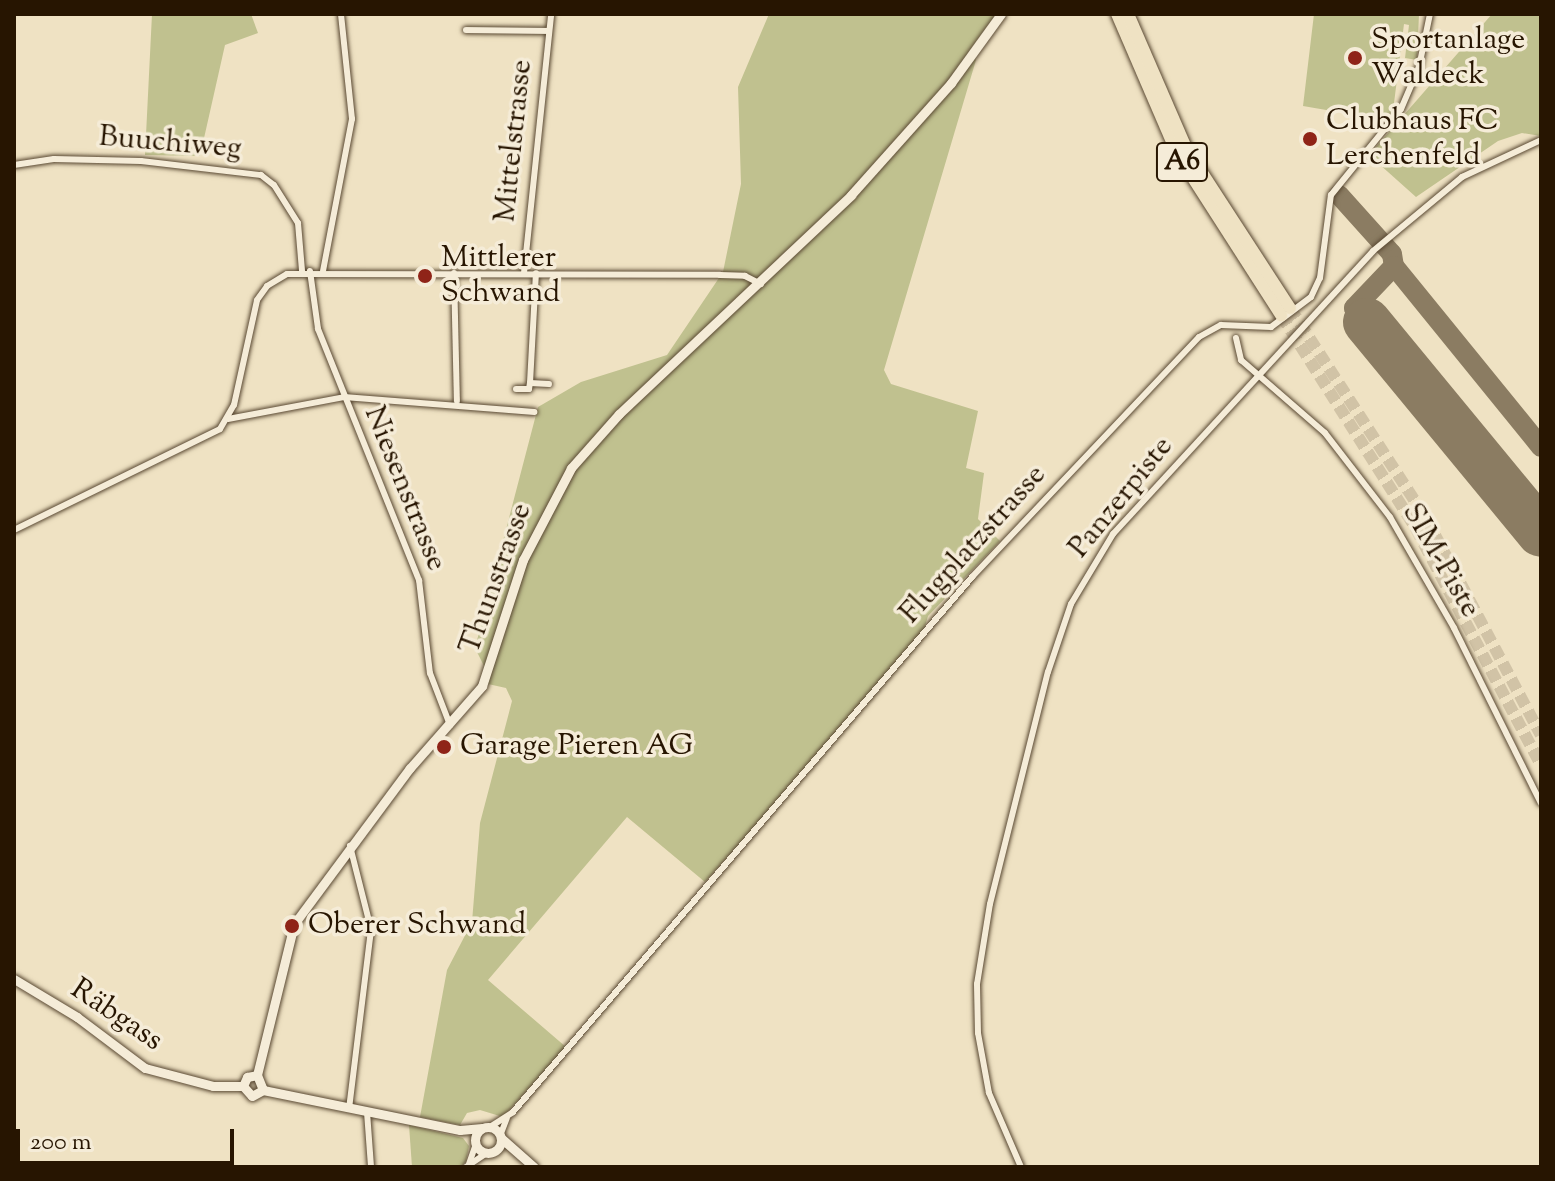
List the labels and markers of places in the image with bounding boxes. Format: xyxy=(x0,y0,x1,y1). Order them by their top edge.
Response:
place label: Sportanlage Waldeck xyxy=(1371,23,1525,94)
marker: Sportanlage Waldeck xyxy=(1346,49,1364,67)
place label: Clubhaus FC Lerchenfeld xyxy=(1326,104,1499,174)
marker: Clubhaus FC Lerchenfeld xyxy=(1301,130,1319,148)
place label: Mittlerer Schwand xyxy=(441,241,560,312)
marker: Mittlerer Schwand xyxy=(416,267,434,285)
place label: Garage Pieren AG xyxy=(460,729,693,765)
marker: Garage Pieren AG xyxy=(435,738,453,756)
place label: Oberer Schwand xyxy=(308,908,526,944)
marker: Oberer Schwand xyxy=(283,917,301,935)

